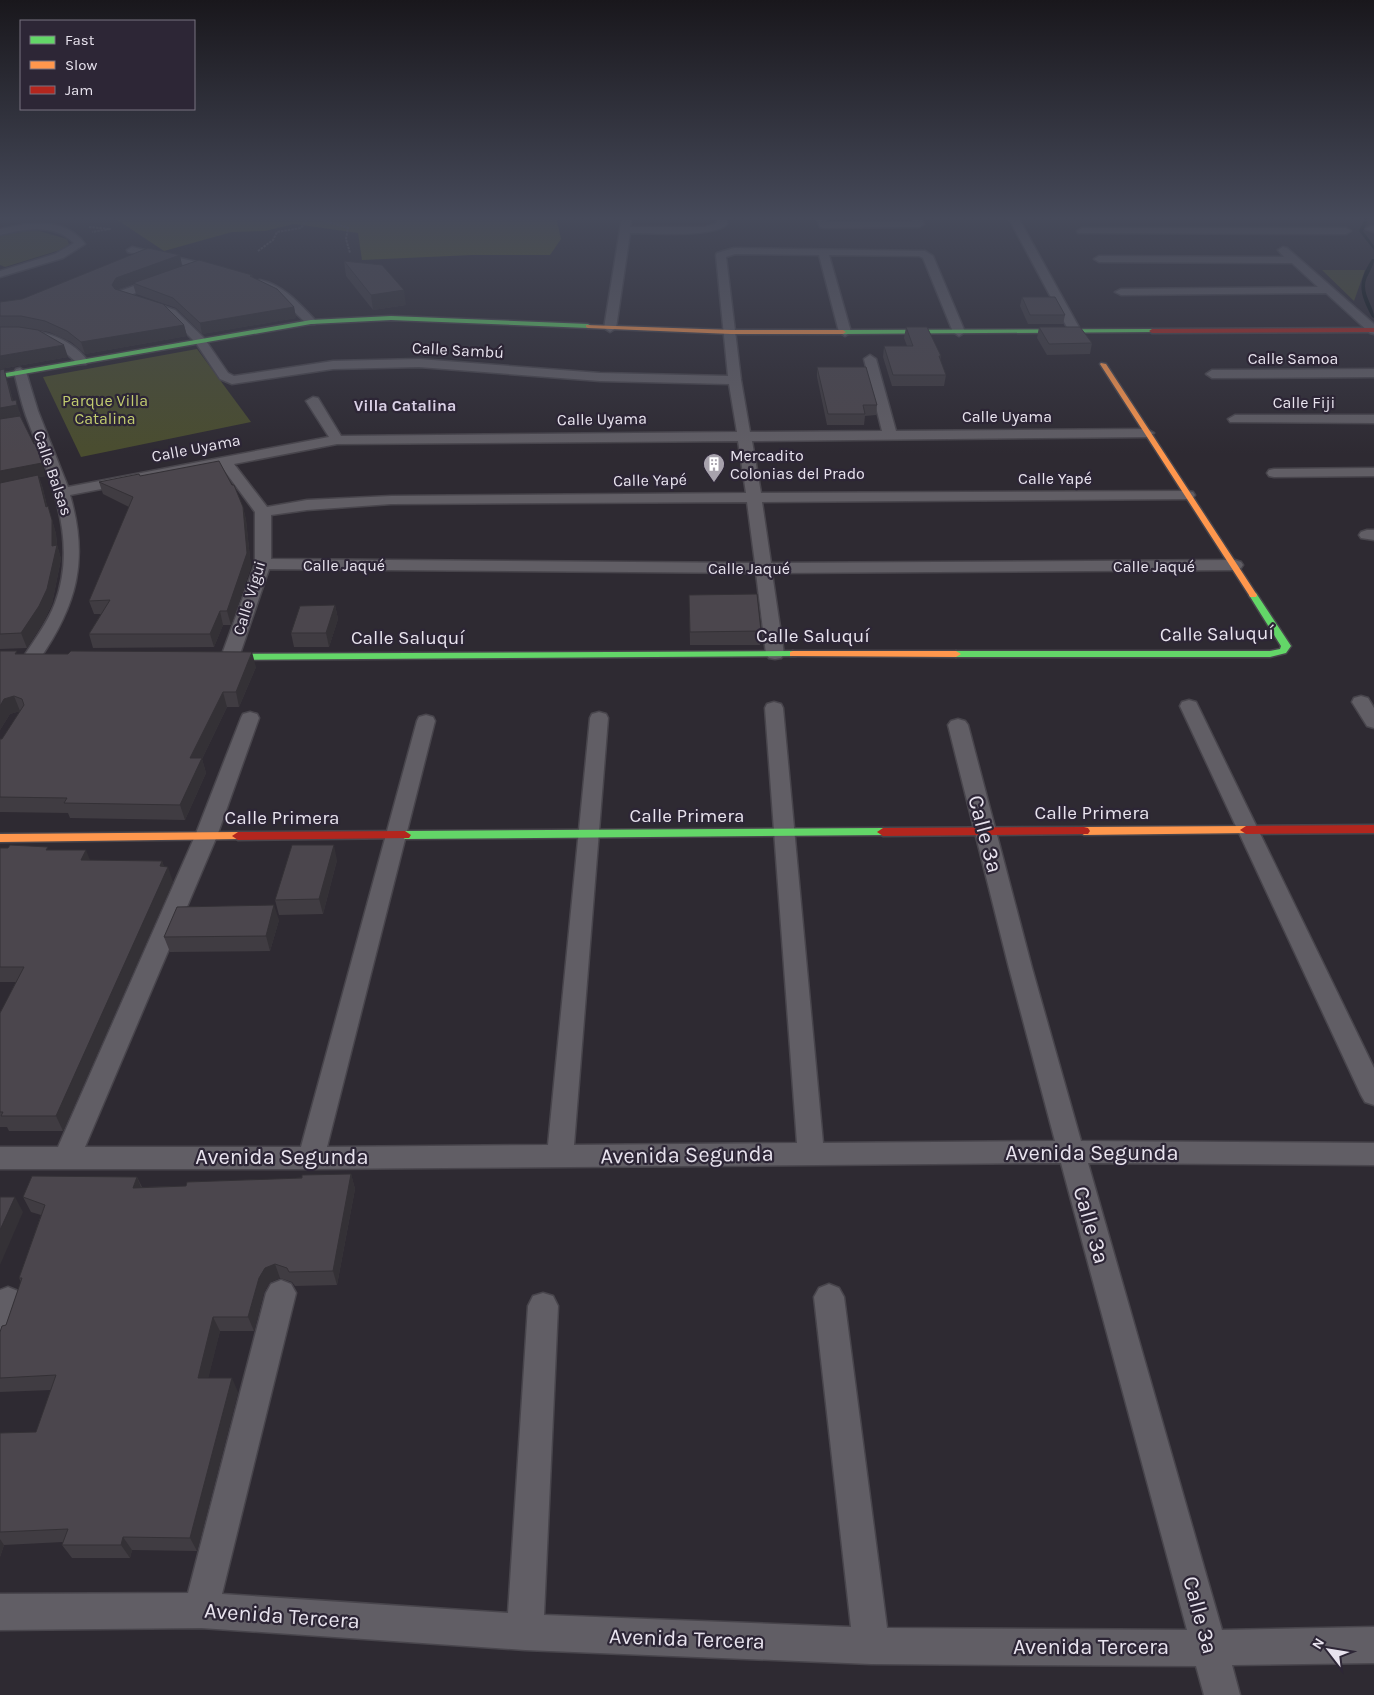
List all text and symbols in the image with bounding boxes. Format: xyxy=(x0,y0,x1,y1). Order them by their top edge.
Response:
legend xyxy=(20,20,195,110)
text: Fast xyxy=(65,31,95,49)
text: Slow xyxy=(65,56,97,74)
text: Jam xyxy=(65,81,93,99)
street label: Calle Sambú xyxy=(411,338,505,362)
street label: Calle Samoa xyxy=(1248,349,1338,368)
park label: Parque Villa Catalina xyxy=(62,391,148,428)
street label: Calle Fiji xyxy=(1273,393,1335,412)
district label: Villa Catalina xyxy=(354,396,456,415)
street label: Calle Uyama xyxy=(962,407,1052,426)
street label: Calle Uyama xyxy=(557,409,647,429)
street label: Calle Balsas xyxy=(30,428,76,518)
street label: Calle Uyama xyxy=(150,430,242,466)
place label: Mercadito Colonias del Prado xyxy=(730,446,865,483)
building icon: Mercadito Colonias del Prado xyxy=(702,452,726,483)
street label: Calle Yapé xyxy=(1018,469,1092,488)
street label: Calle Yapé xyxy=(613,470,687,490)
street label: Calle Jaqué xyxy=(303,556,385,575)
street label: Calle Jaqué xyxy=(1113,557,1195,576)
street label: Calle Vigui xyxy=(229,558,269,638)
street label: Calle Jaqué xyxy=(708,559,790,578)
street label: Calle Saluquí xyxy=(1160,622,1275,646)
street label: Calle Saluquí xyxy=(756,625,870,647)
street label: Calle Saluquí xyxy=(351,627,465,649)
street label: Calle 3a xyxy=(962,792,1008,876)
street label: Calle Primera xyxy=(1035,802,1149,824)
street label: Calle Primera xyxy=(630,805,744,827)
street label: Calle Primera xyxy=(225,807,339,829)
street label: Avenida Segunda xyxy=(600,1140,774,1170)
street label: Avenida Segunda xyxy=(1005,1140,1179,1166)
street label: Avenida Segunda xyxy=(195,1144,369,1170)
street label: Calle 3a xyxy=(1068,1183,1114,1267)
street label: Calle 3a xyxy=(1177,1573,1223,1657)
street label: Avenida Tercera xyxy=(203,1598,361,1634)
street label: Avenida Tercera xyxy=(609,1623,765,1655)
north arrow xyxy=(1304,1625,1354,1675)
street label: Avenida Tercera xyxy=(1013,1634,1169,1660)
text: N xyxy=(1308,1635,1328,1652)

